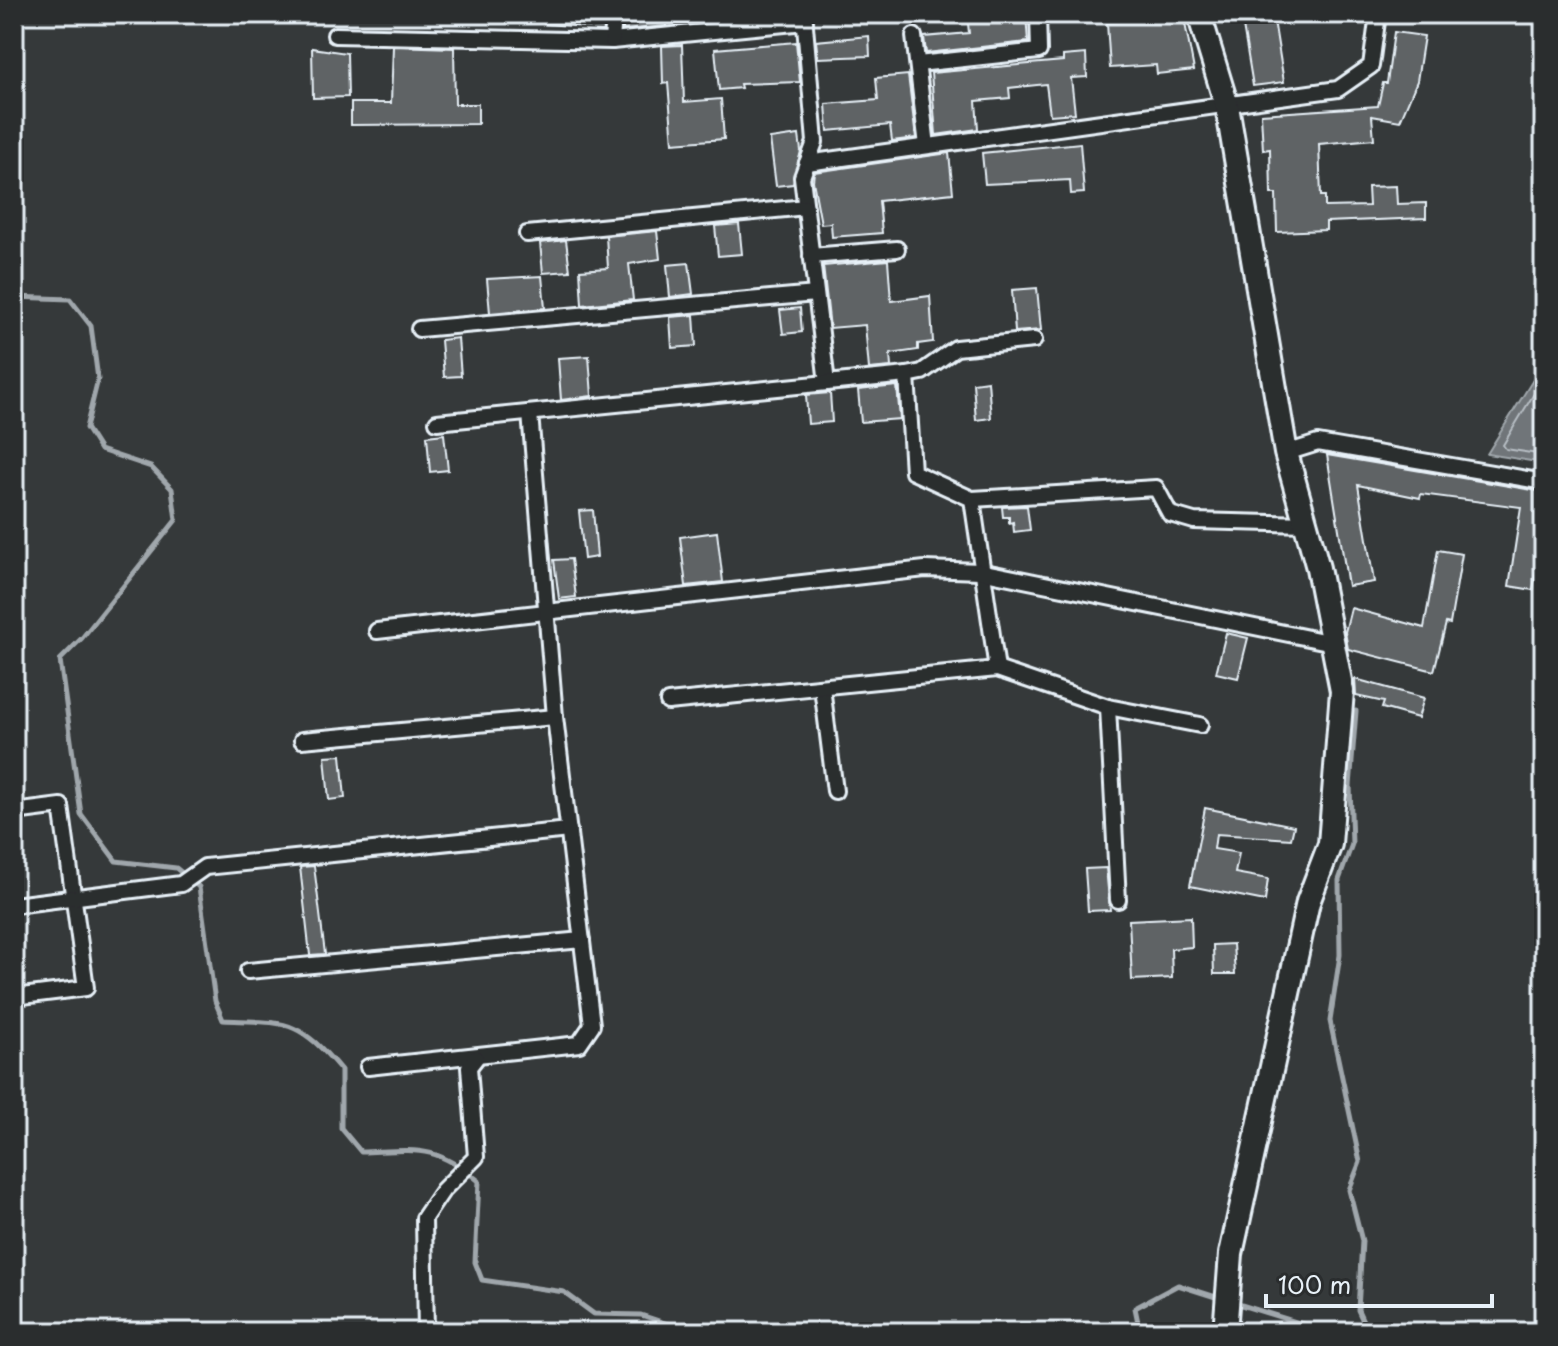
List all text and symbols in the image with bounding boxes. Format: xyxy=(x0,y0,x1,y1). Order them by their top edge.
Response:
scale bar xyxy=(1266,1258,1492,1308)
text: 100 m xyxy=(1278,1266,1351,1302)

